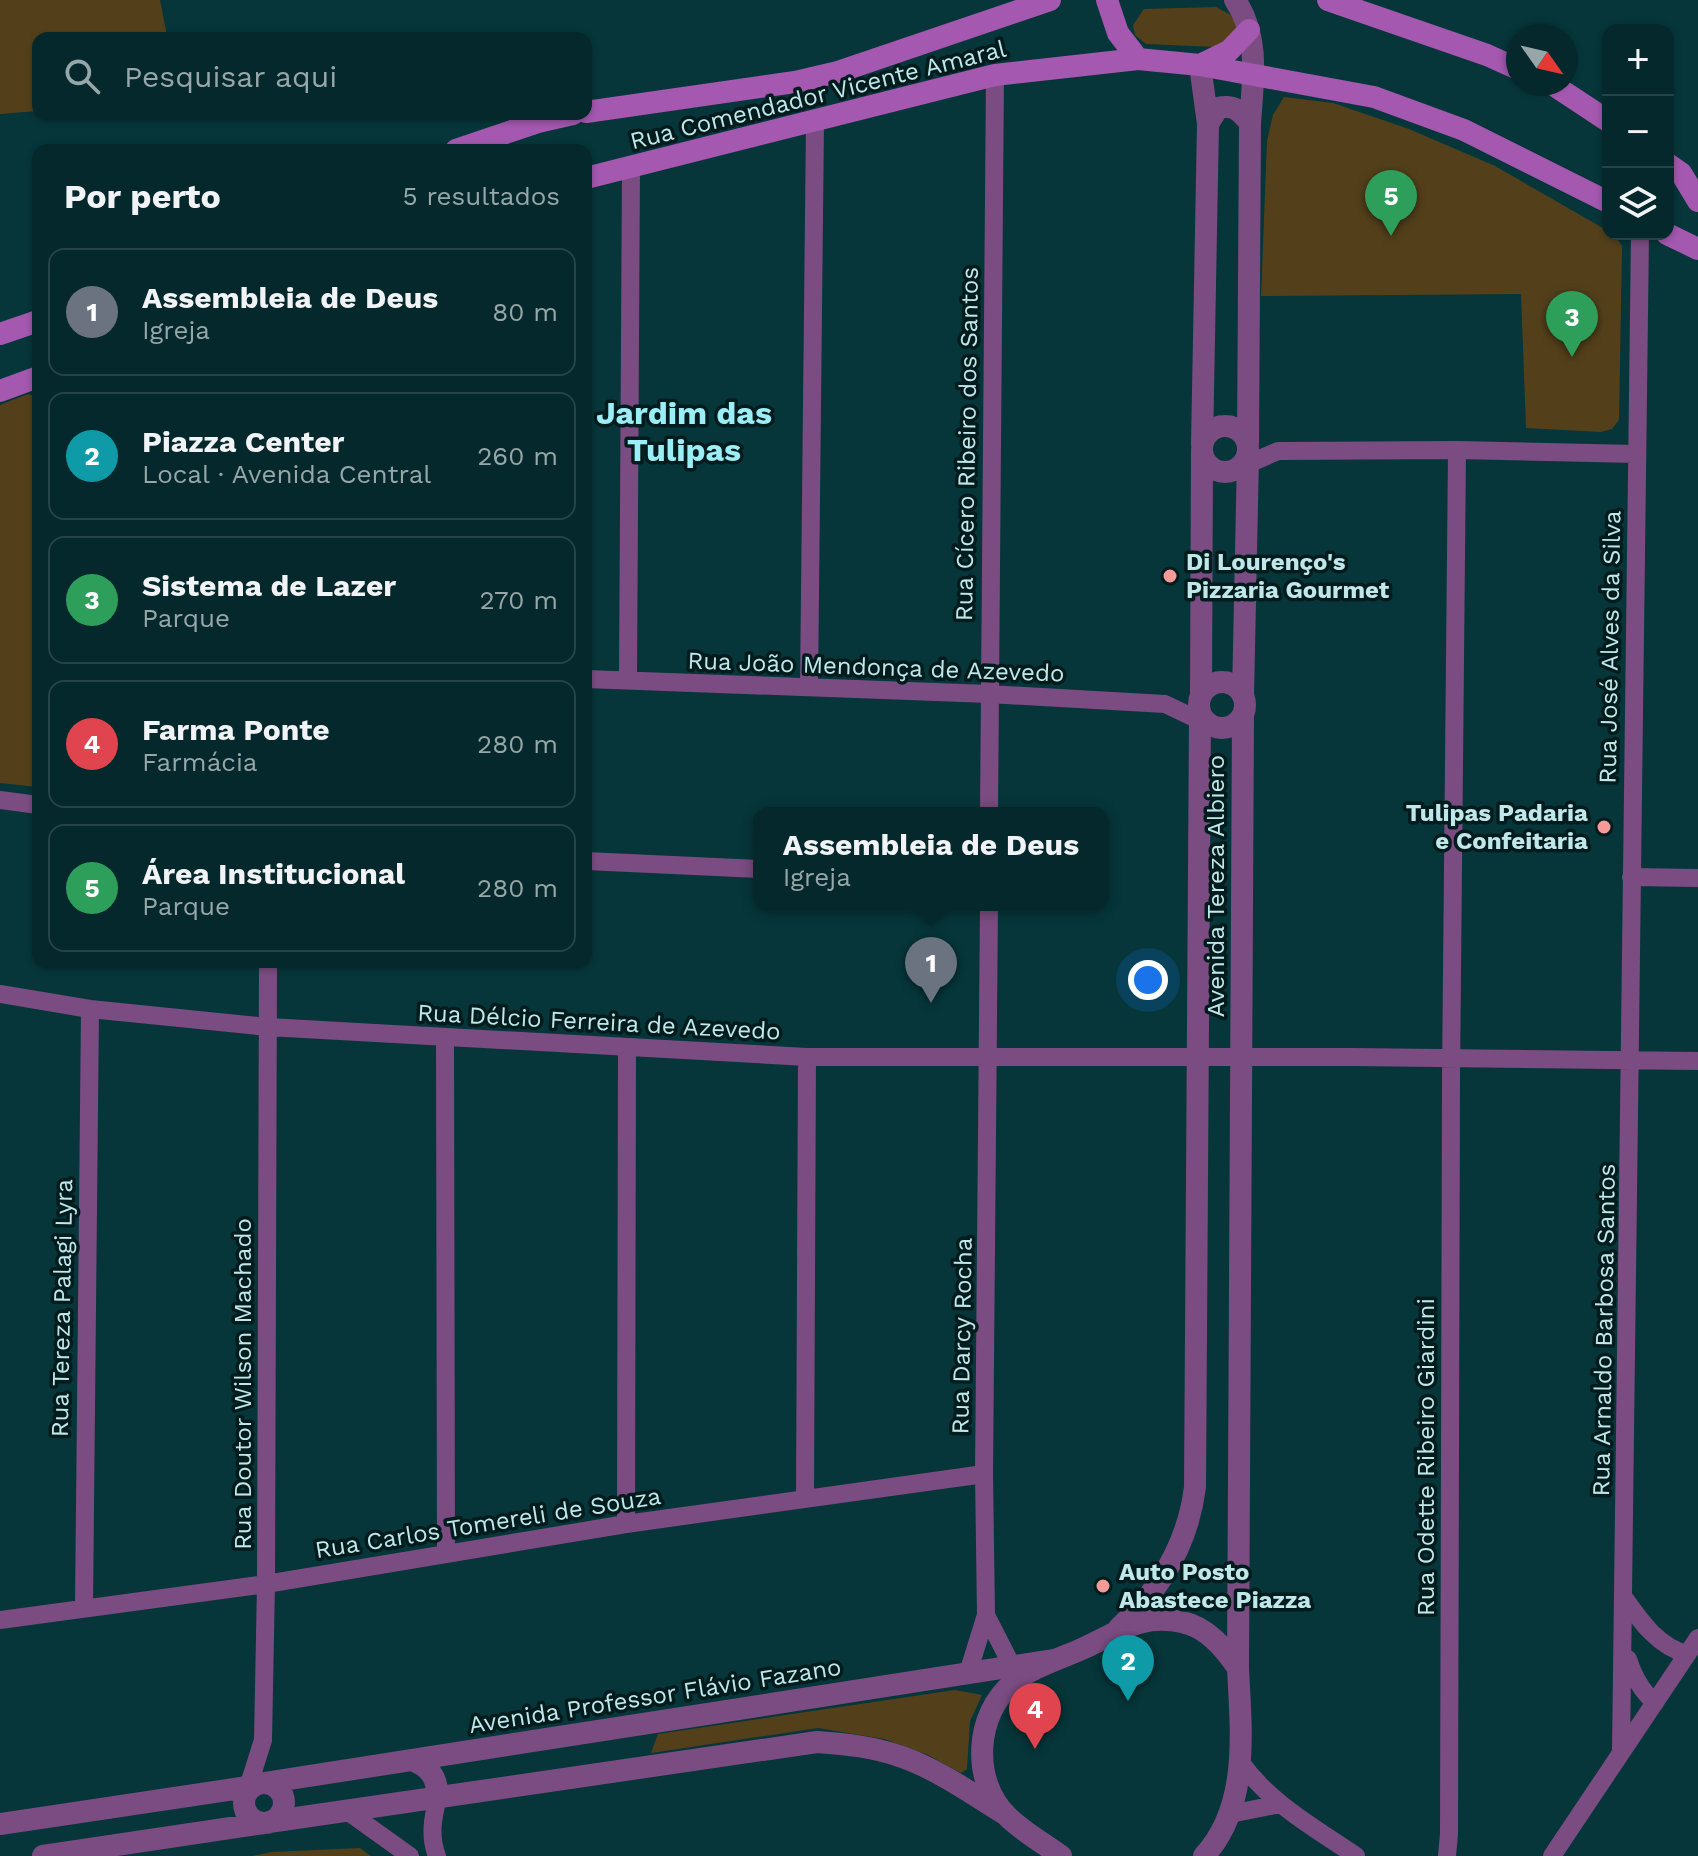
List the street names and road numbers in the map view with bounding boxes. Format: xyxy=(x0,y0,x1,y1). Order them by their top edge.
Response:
street label: Rua Comendador Vicente Amaral xyxy=(627,34,1010,155)
street label: Rua Cícero Ribeiro dos Santos xyxy=(950,267,984,621)
street label: Rua José Alves da Silva xyxy=(1594,510,1626,784)
street label: Rua João Mendonça de Azevedo xyxy=(687,646,1065,688)
street label: Avenida Tereza Albiero xyxy=(1202,755,1230,1017)
street label: Rua Délcio Ferreira de Azevedo xyxy=(417,998,781,1046)
street label: Rua Arnaldo Barbosa Santos xyxy=(1587,1163,1621,1497)
street label: Rua Tereza Palagi Lyra xyxy=(46,1179,78,1437)
street label: Rua Doutor Wilson Machado xyxy=(229,1218,257,1550)
street label: Rua Darcy Rocha xyxy=(946,1237,978,1435)
street label: Rua Odette Ribeiro Giardini xyxy=(1412,1298,1440,1616)
street label: Rua Carlos Tomereli de Souza xyxy=(313,1482,663,1564)
street label: Avenida Professor Flávio Fazano xyxy=(467,1653,843,1739)

